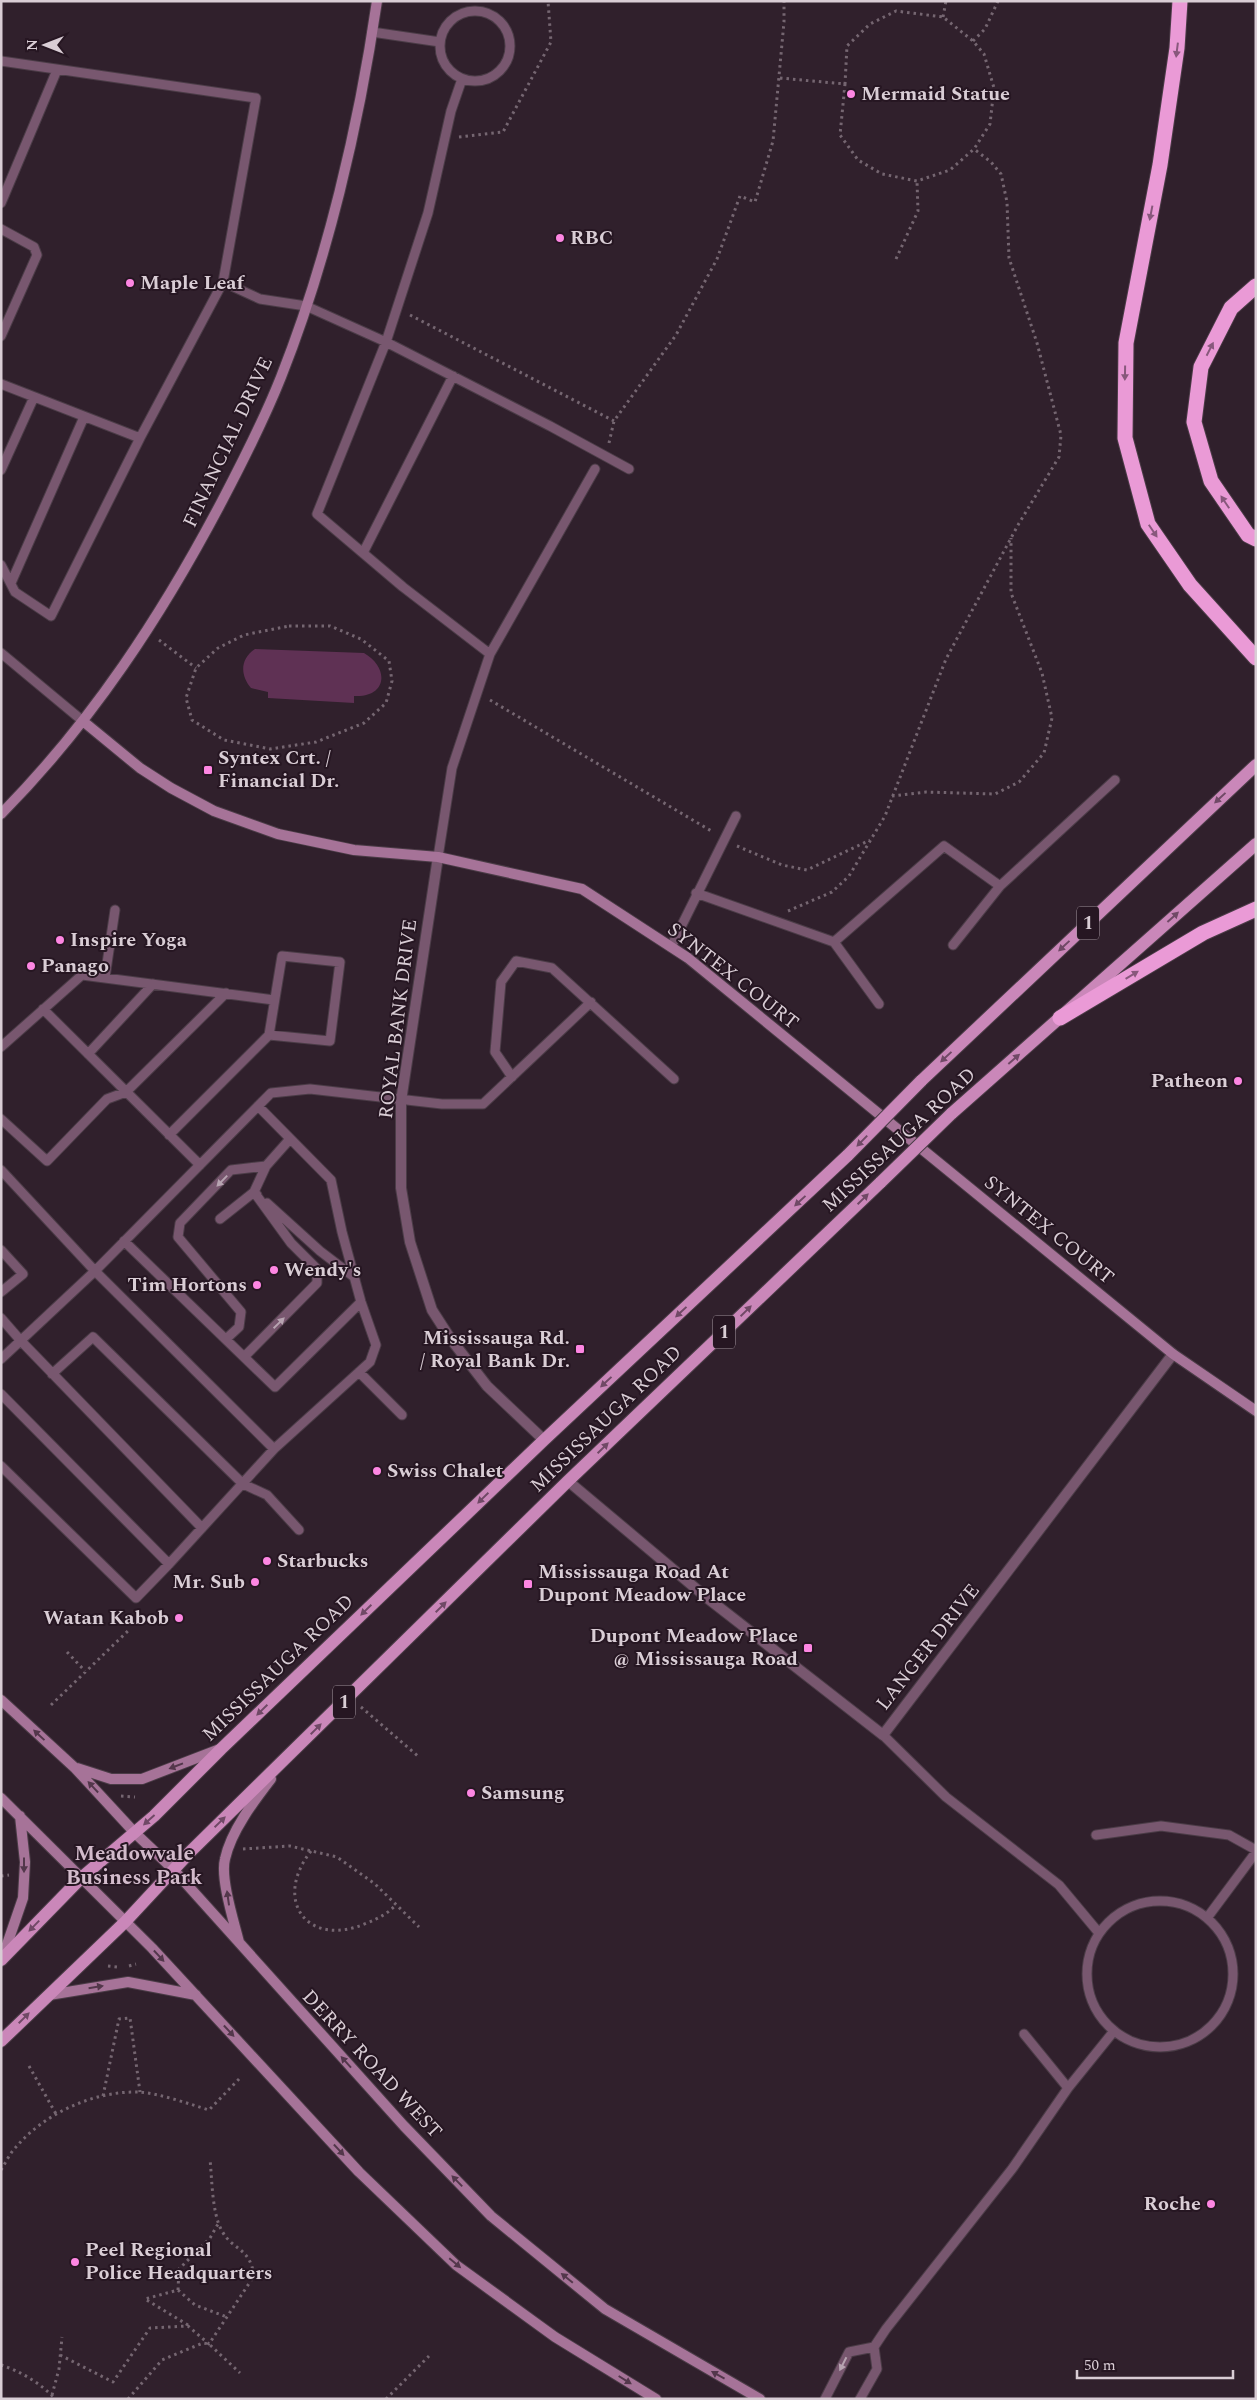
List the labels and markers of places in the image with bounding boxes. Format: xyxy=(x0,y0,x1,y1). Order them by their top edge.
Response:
place label: Mermaid Statue xyxy=(861,79,1010,109)
marker: Mermaid Statue xyxy=(845,88,857,100)
place label: RBC xyxy=(570,223,613,253)
marker: RBC xyxy=(554,232,566,244)
place label: Maple Leaf xyxy=(140,268,246,298)
marker: Maple Leaf xyxy=(124,277,136,289)
place label: Syntex Crt. / Financial Dr. xyxy=(218,743,339,796)
marker: Syntex Crt. / Financial Dr. xyxy=(202,764,214,776)
place label: Inspire Yoga xyxy=(70,925,188,955)
marker: Inspire Yoga xyxy=(54,934,66,946)
place label: Panago xyxy=(41,951,109,981)
marker: Panago xyxy=(25,960,37,972)
place label: Patheon xyxy=(1151,1066,1228,1096)
marker: Patheon xyxy=(1232,1075,1244,1087)
place label: Wendy's xyxy=(284,1255,361,1285)
marker: Wendy's xyxy=(268,1264,280,1276)
place label: Tim Hortons xyxy=(128,1270,247,1300)
marker: Tim Hortons xyxy=(251,1279,263,1291)
place label: Mississauga Rd. / Royal Bank Dr. xyxy=(420,1323,570,1376)
marker: Mississauga Rd. / Royal Bank Dr. xyxy=(574,1343,586,1355)
place label: Swiss Chalet xyxy=(387,1456,504,1486)
marker: Swiss Chalet xyxy=(371,1465,383,1477)
place label: Starbucks xyxy=(277,1546,369,1576)
marker: Starbucks xyxy=(261,1555,273,1567)
place label: Mississauga Road At Dupont Meadow Place xyxy=(538,1557,746,1610)
place label: Mr. Sub xyxy=(172,1567,245,1597)
marker: Mr. Sub xyxy=(249,1576,261,1588)
marker: Mississauga Road At Dupont Meadow Place xyxy=(522,1578,534,1590)
place label: Watan Kabob xyxy=(43,1603,169,1633)
marker: Watan Kabob xyxy=(173,1612,185,1624)
place label: Dupont Meadow Place @ Mississauga Road xyxy=(590,1621,798,1674)
marker: Dupont Meadow Place @ Mississauga Road xyxy=(802,1642,814,1654)
place label: Samsung xyxy=(481,1778,565,1808)
marker: Samsung xyxy=(465,1787,477,1799)
place label: Roche xyxy=(1144,2189,1201,2219)
marker: Roche xyxy=(1205,2198,1217,2210)
place label: Peel Regional Police Headquarters xyxy=(85,2235,273,2288)
marker: Peel Regional Police Headquarters xyxy=(69,2256,81,2268)

